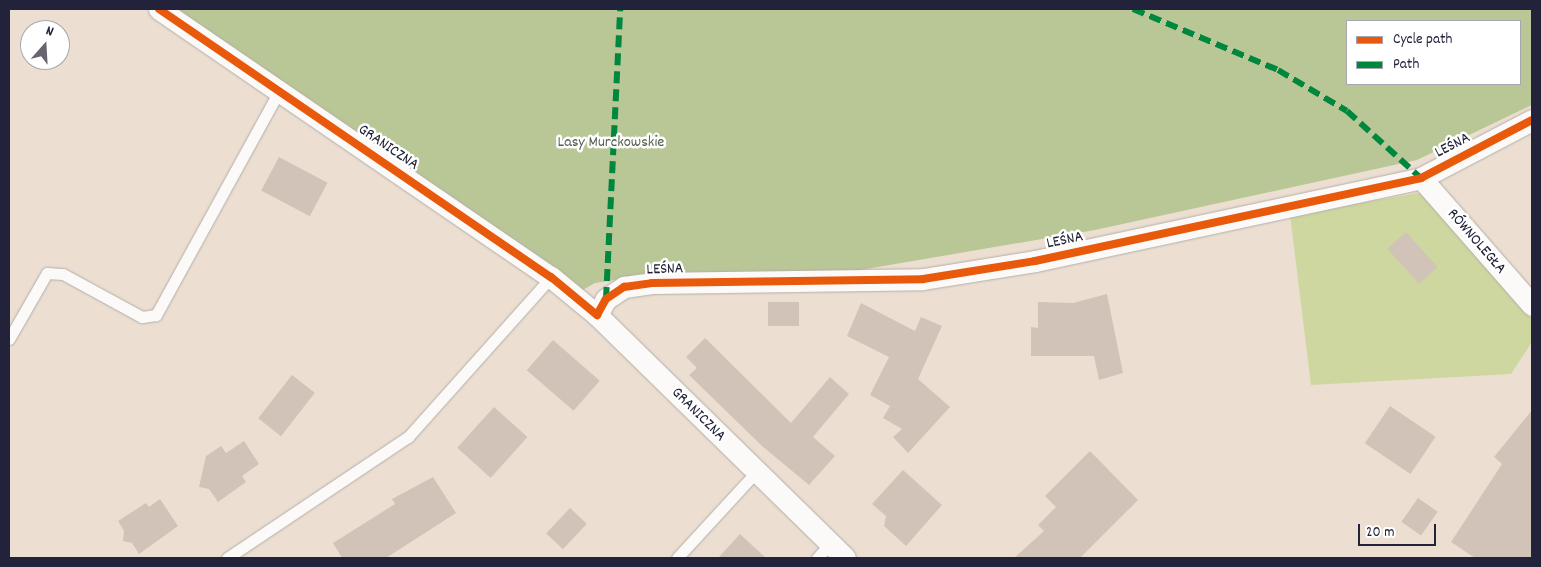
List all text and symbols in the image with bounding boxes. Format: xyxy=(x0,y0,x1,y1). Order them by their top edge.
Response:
north arrow xyxy=(20,20,70,70)
legend xyxy=(1346,20,1521,85)
text: N xyxy=(43,21,56,42)
text: Cycle path xyxy=(1393,29,1452,51)
text: Path xyxy=(1393,54,1419,76)
street label: GRANICZNA xyxy=(354,121,422,175)
street label: LEŚNA xyxy=(1432,129,1474,163)
park label: Lasy Murckowskie xyxy=(558,133,664,153)
street label: RÓWNOLEGŁA xyxy=(1442,205,1510,279)
street label: LEŚNA xyxy=(1045,228,1085,254)
street label: LEŚNA xyxy=(646,260,684,280)
street label: GRANICZNA xyxy=(667,384,729,446)
scale bar xyxy=(1361,514,1438,546)
text: 20 m xyxy=(1366,522,1394,544)

